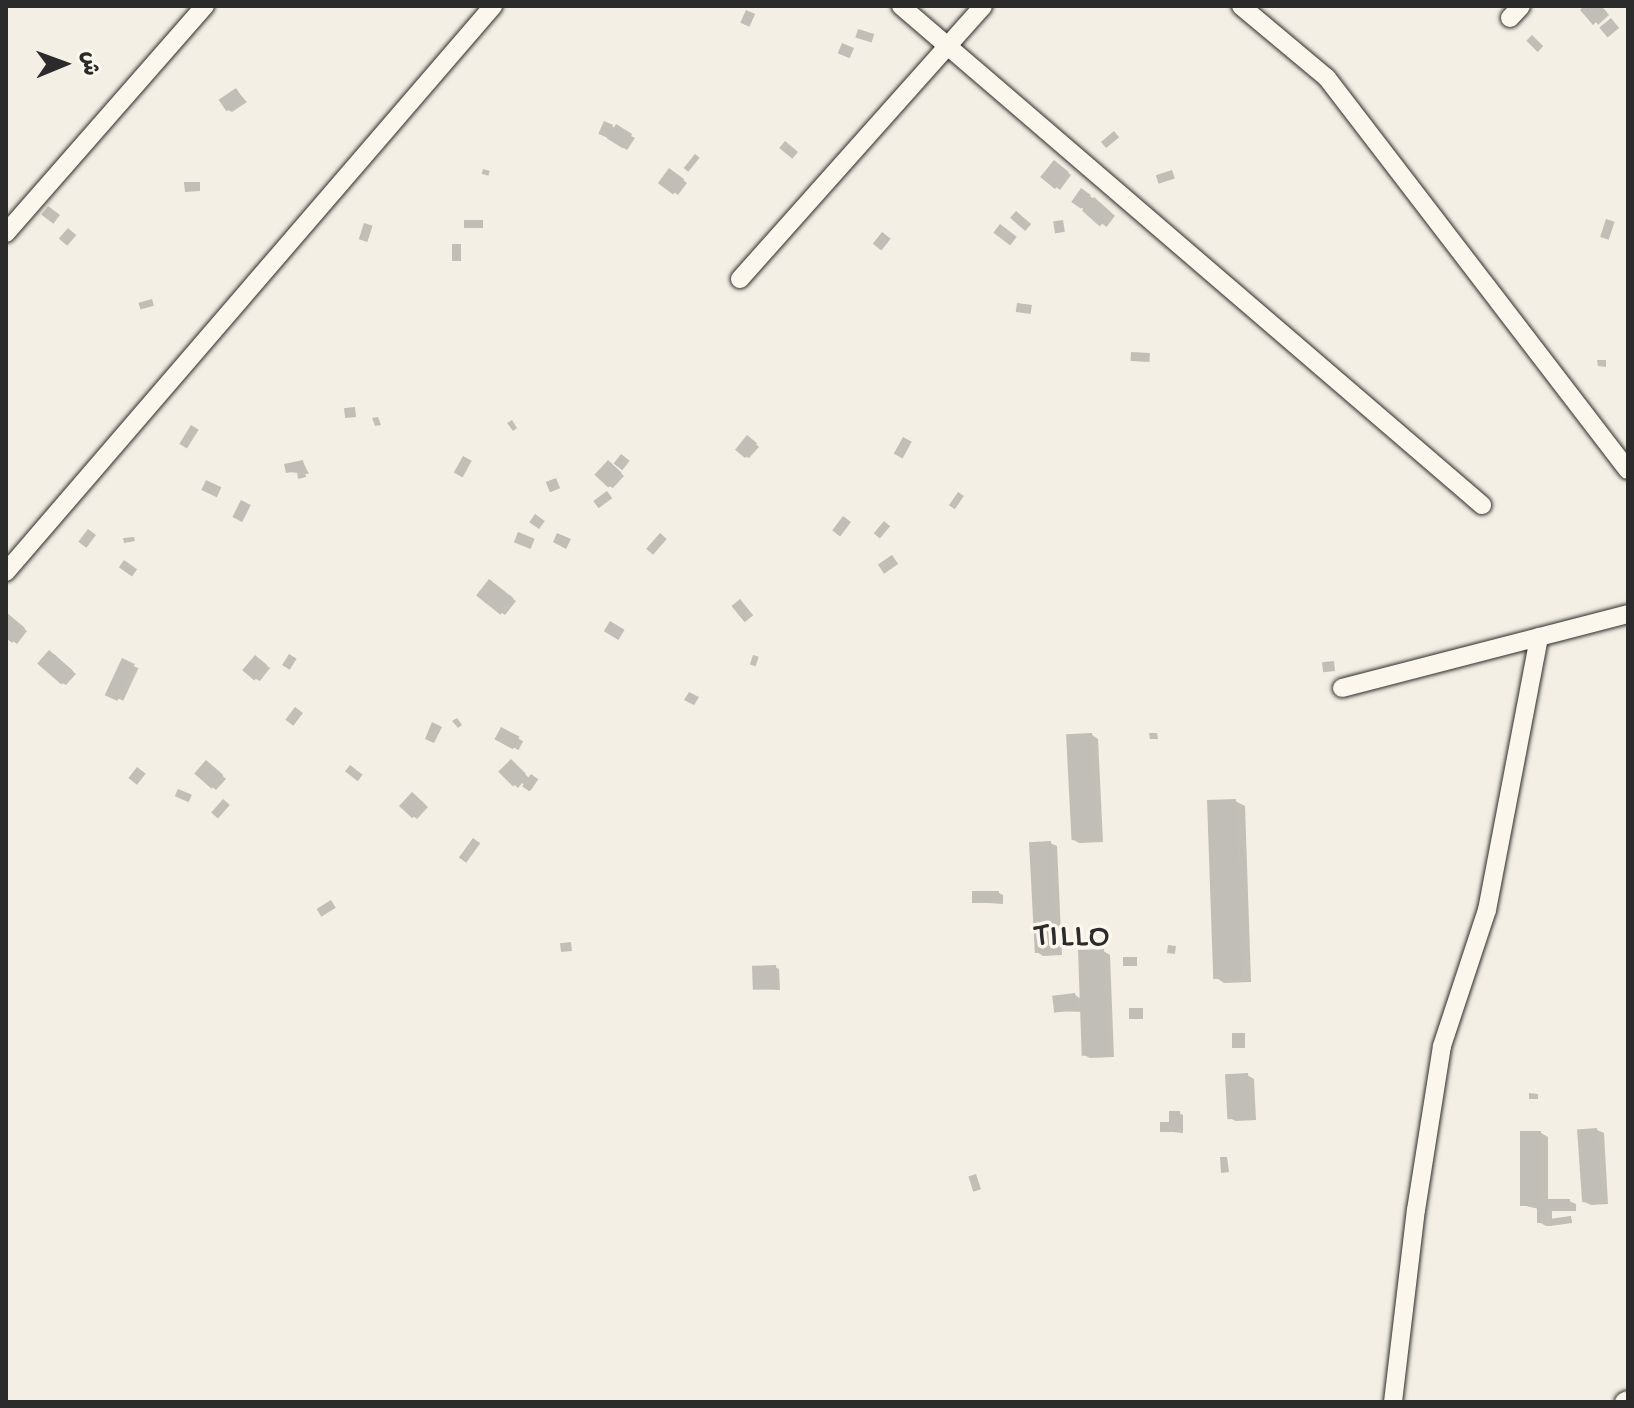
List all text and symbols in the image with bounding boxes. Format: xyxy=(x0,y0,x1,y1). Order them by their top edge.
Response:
north arrow xyxy=(24,24,104,104)
text: ش xyxy=(75,51,101,76)
district label: TILLO xyxy=(1035,919,1111,959)

